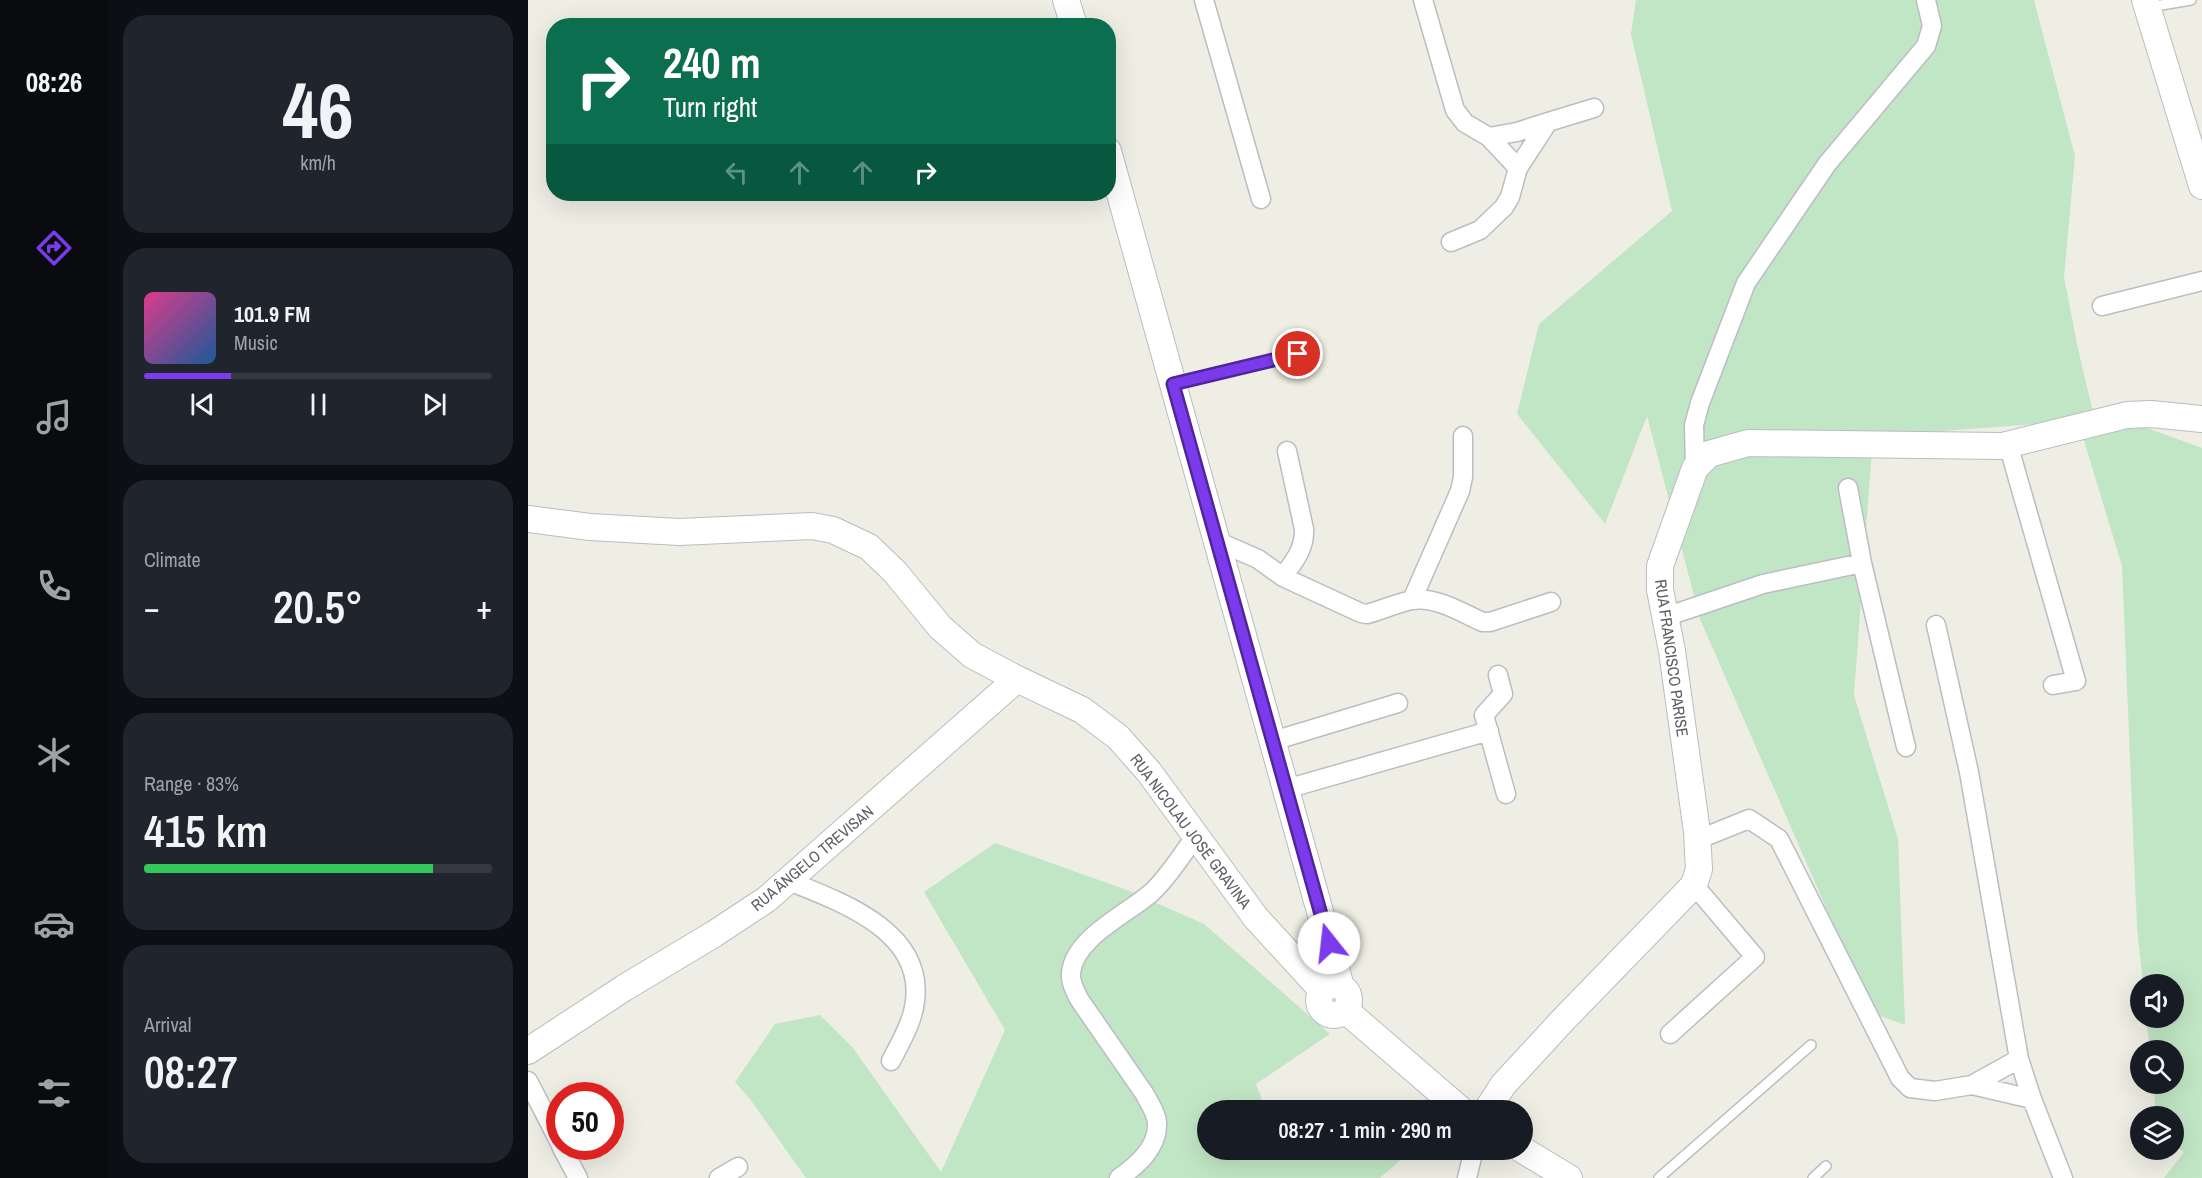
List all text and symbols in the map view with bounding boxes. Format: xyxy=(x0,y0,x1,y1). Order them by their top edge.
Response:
text: 240 m xyxy=(663,35,761,91)
icon: right xyxy=(564,42,642,120)
text: 46 xyxy=(282,57,354,162)
text: 08:26 xyxy=(26,64,82,100)
text: Turn right xyxy=(663,89,757,125)
text: km/h xyxy=(300,149,336,176)
icon: left xyxy=(720,156,753,189)
icon: ahead xyxy=(783,156,816,189)
icon: ahead xyxy=(846,156,879,189)
icon: right xyxy=(909,156,942,189)
icon: directions xyxy=(33,227,75,269)
text: 101.9 FM xyxy=(234,299,310,329)
pin xyxy=(1272,328,1323,379)
text: Music xyxy=(234,329,278,356)
icon: arrive xyxy=(1281,337,1314,370)
icon: previous xyxy=(186,388,219,421)
icon: pause xyxy=(302,388,335,421)
icon: next xyxy=(418,388,451,421)
icon: music xyxy=(33,396,75,438)
text: Climate xyxy=(144,546,201,573)
icon: phone xyxy=(33,565,75,607)
text: 20.5° xyxy=(273,576,363,637)
street label: RUA FRANCISCO PARISE xyxy=(1650,578,1694,738)
text: − xyxy=(144,585,160,629)
text: + xyxy=(476,585,492,629)
icon: climate xyxy=(33,734,75,776)
street label: RUA NICOLAU JOSÉ GRAVINA xyxy=(1125,749,1257,913)
text: Range · 83% xyxy=(144,770,239,797)
text: 415 km xyxy=(144,800,268,861)
street label: RUA ÂNGELO TREVISAN xyxy=(746,800,878,916)
icon: car xyxy=(33,903,75,945)
position arrow xyxy=(1297,911,1361,975)
map controls xyxy=(2130,974,2184,1160)
button: sound xyxy=(2130,974,2184,1028)
text: Arrival xyxy=(144,1011,191,1038)
button: search xyxy=(2130,1040,2184,1094)
text: 08:27 xyxy=(144,1041,238,1102)
icon: filters xyxy=(33,1072,75,1114)
speed limit sign: 50 xyxy=(546,1082,624,1160)
button: layers xyxy=(2130,1106,2184,1160)
text: 08:27 · 1 min · 290 m xyxy=(1278,1115,1452,1145)

